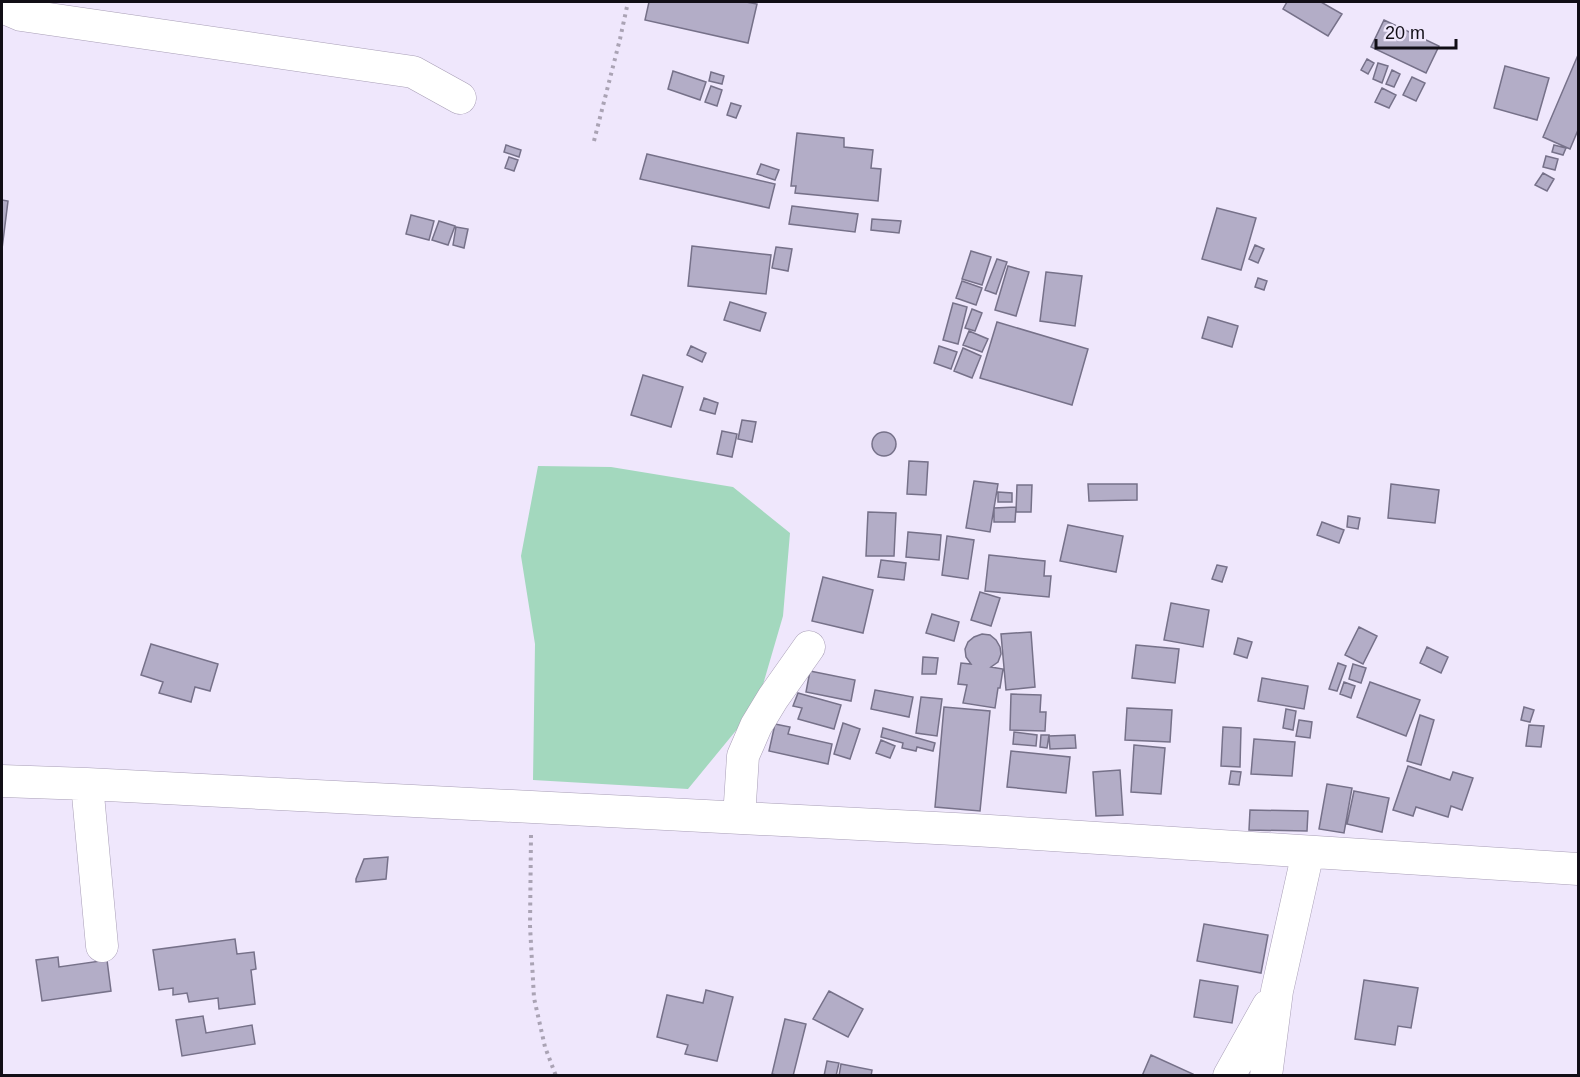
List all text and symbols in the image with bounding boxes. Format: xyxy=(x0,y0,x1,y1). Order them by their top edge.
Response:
scale bar xyxy=(1376,12,1456,50)
text: 20 m xyxy=(1385,23,1425,43)

